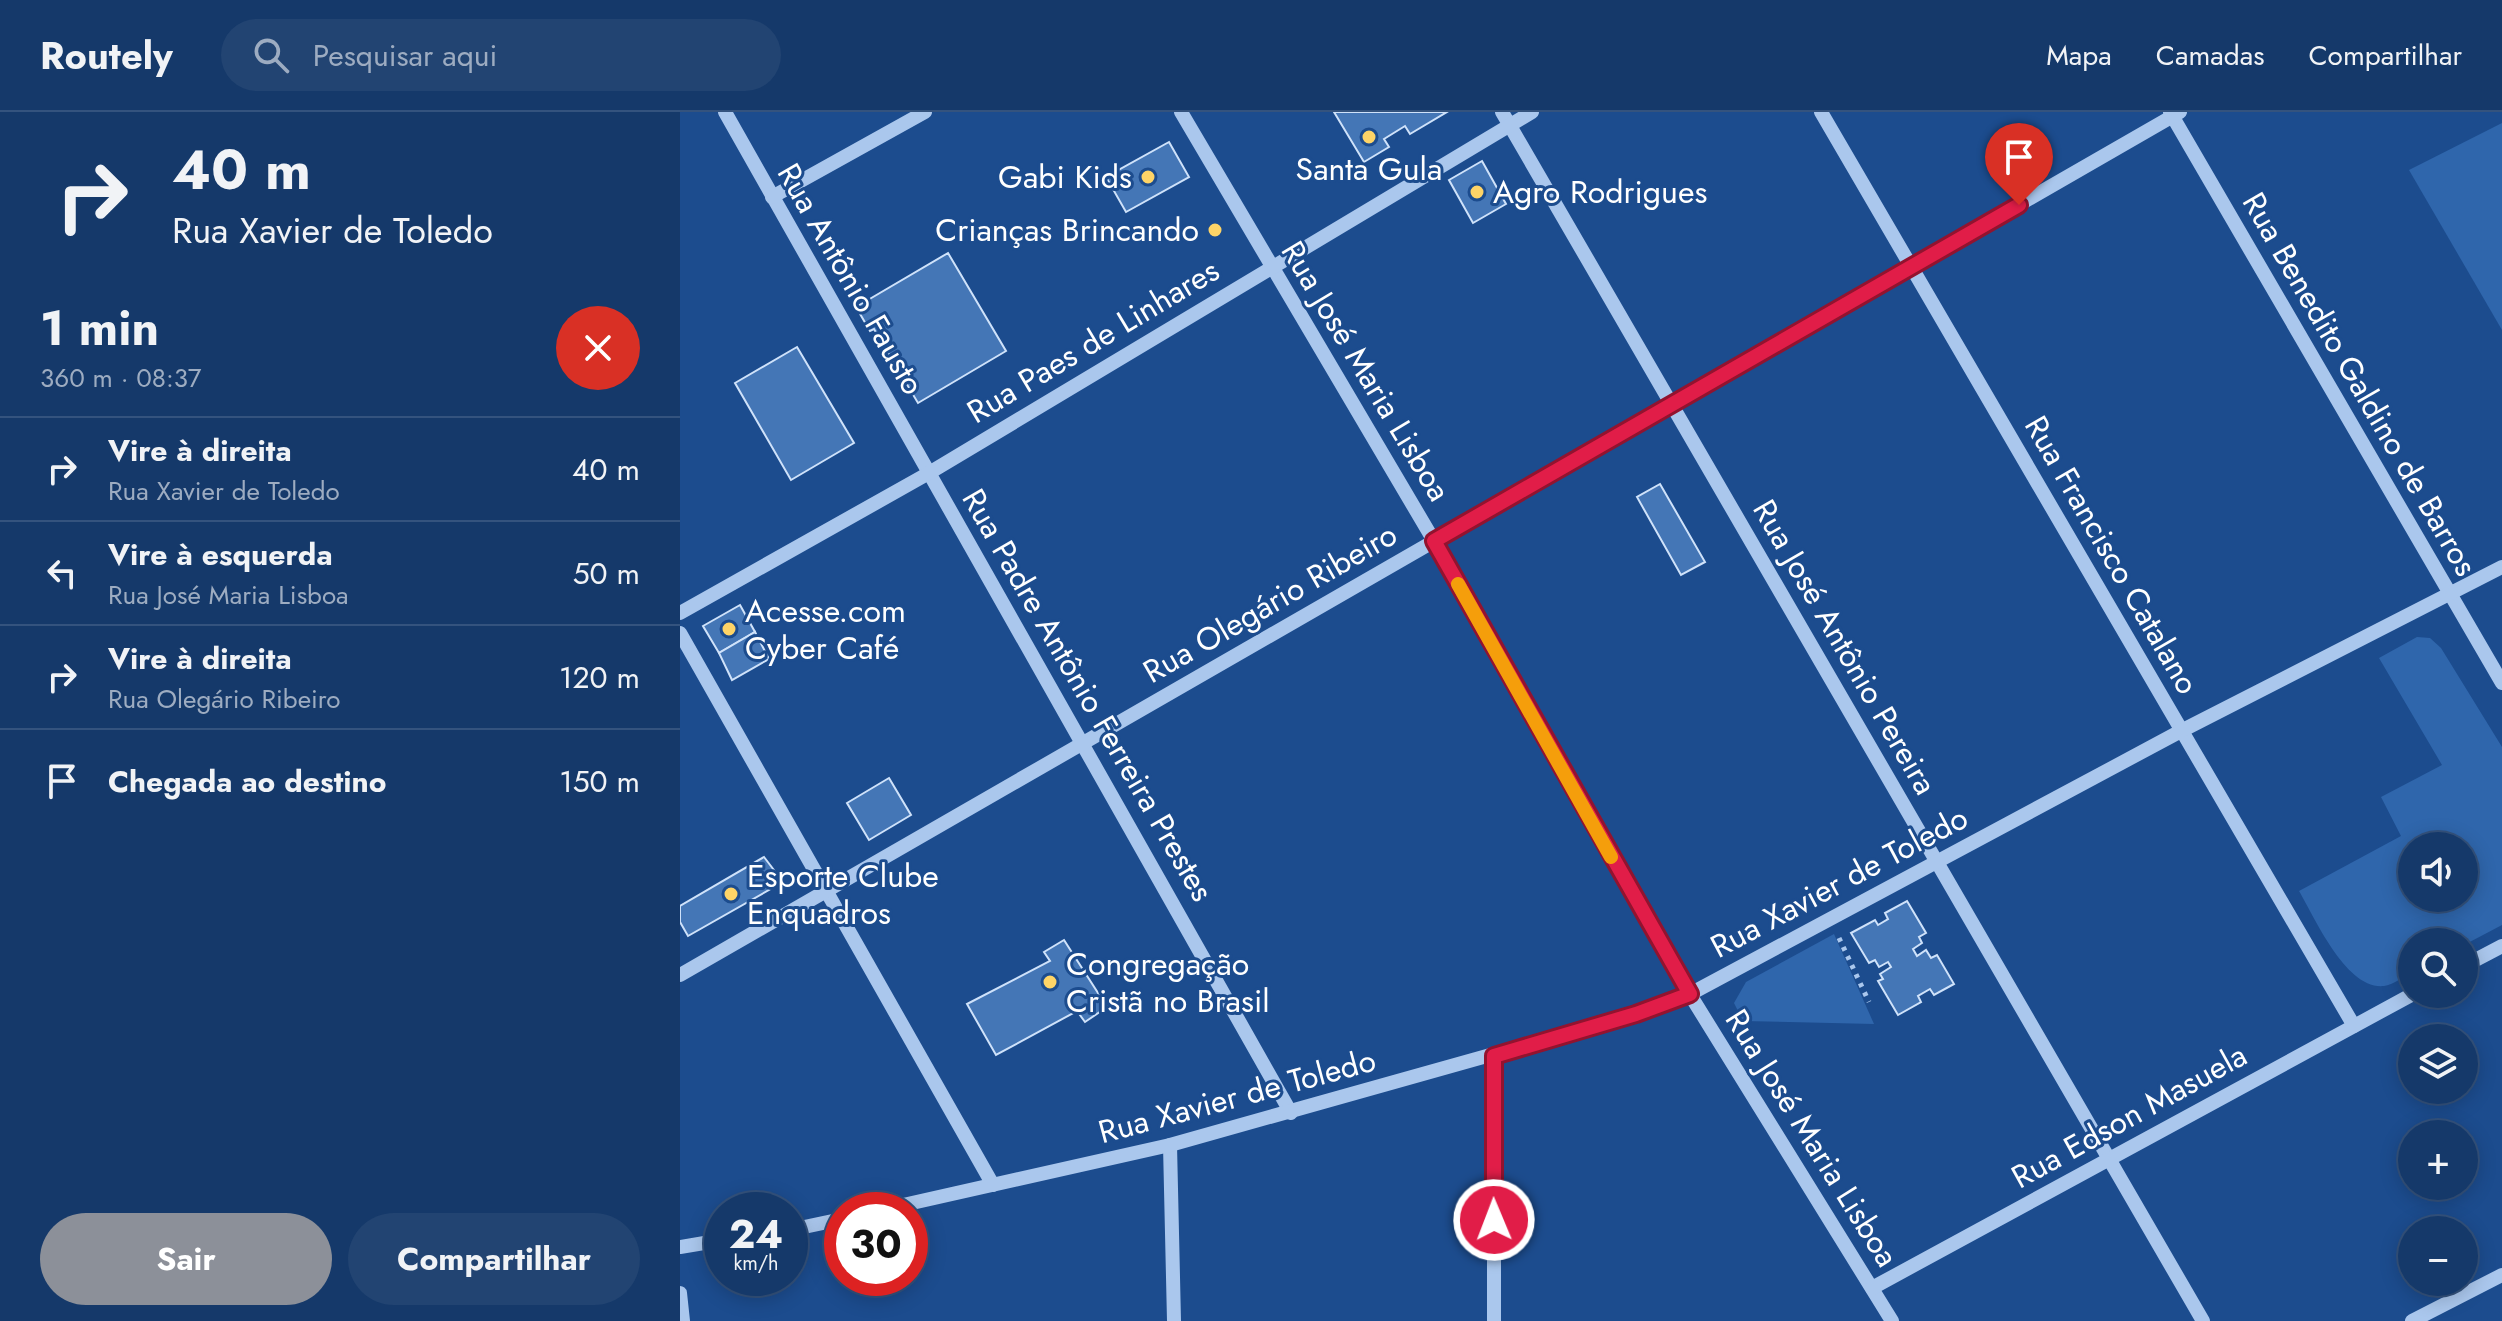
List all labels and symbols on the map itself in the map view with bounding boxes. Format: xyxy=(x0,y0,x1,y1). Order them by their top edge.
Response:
pin xyxy=(1985,123,2053,205)
marker: Santa Gula xyxy=(1360,128,1378,146)
place label: Santa Gula xyxy=(1296,146,1442,192)
place label: Gabi Kids xyxy=(998,154,1132,200)
street label: Rua Antônio Fausto xyxy=(766,155,936,403)
marker: Gabi Kids xyxy=(1139,168,1157,186)
place label: Agro Rodrigues xyxy=(1493,169,1707,215)
marker: Agro Rodrigues xyxy=(1468,183,1486,201)
street label: Rua Benedito Galdino de Barros xyxy=(2231,184,2489,584)
place label: Crianças Brincando xyxy=(935,207,1199,253)
marker: Crianças Brincando xyxy=(1206,221,1224,239)
street label: Rua José Maria Lisboa xyxy=(1270,232,1462,510)
street label: Rua Paes de Linhares xyxy=(958,247,1228,435)
street label: Rua Francisco Catalano xyxy=(2013,407,2211,703)
street label: Rua Padre Antônio Ferreira Prestes xyxy=(951,480,1225,910)
street label: Rua José Antônio Pereira xyxy=(1742,491,1948,803)
street label: Rua Olegário Ribeiro xyxy=(1135,512,1405,694)
place label: Acesse.com Cyber Café xyxy=(745,588,906,671)
marker: Acesse.com Cyber Café xyxy=(720,620,738,638)
street label: Rua Xavier de Toledo xyxy=(1702,795,1976,969)
place label: Esporte Clube Enquadros xyxy=(747,853,939,936)
marker: Esporte Clube Enquadros xyxy=(722,885,740,903)
place label: Congregação Cristã no Brasil xyxy=(1066,941,1270,1024)
marker: Congregação Cristã no Brasil xyxy=(1041,973,1059,991)
street label: Rua José Maria Lisboa xyxy=(1714,1000,1910,1276)
street label: Rua Edson Masuela xyxy=(2003,1032,2255,1200)
street label: Rua Xavier de Toledo xyxy=(1093,1037,1381,1155)
position arrow xyxy=(1452,1178,1536,1262)
speed limit sign: 30 xyxy=(824,1192,928,1296)

